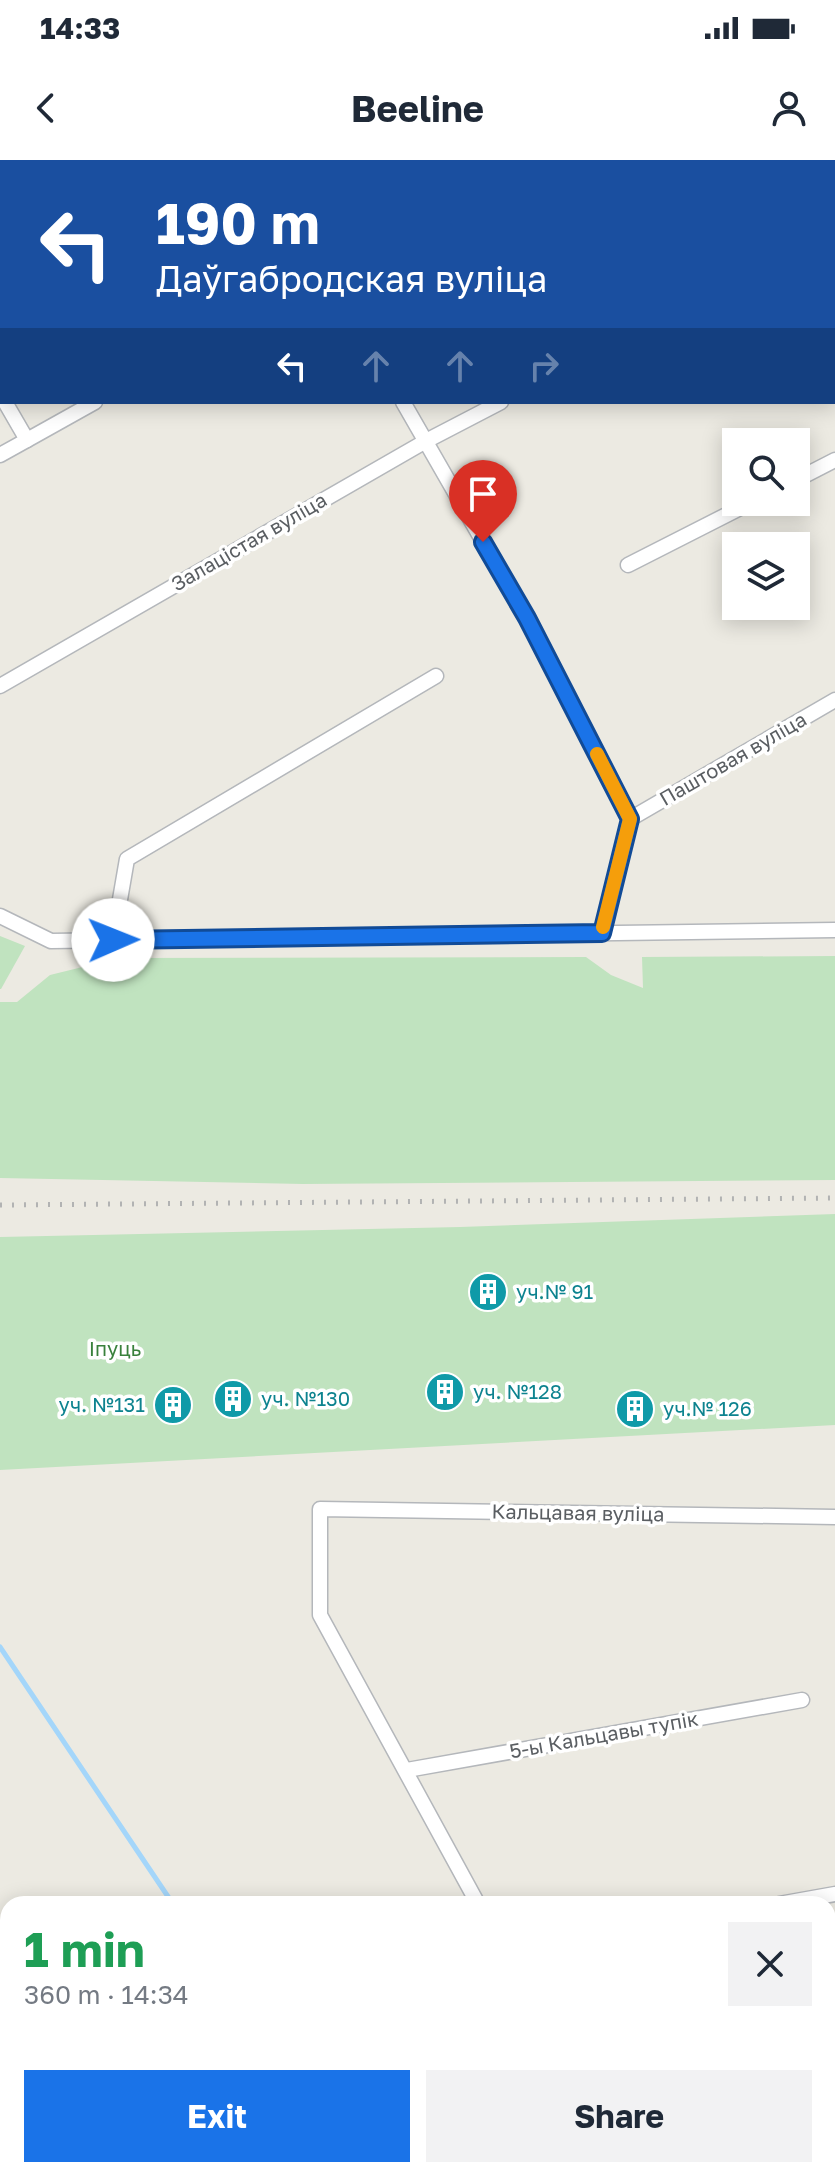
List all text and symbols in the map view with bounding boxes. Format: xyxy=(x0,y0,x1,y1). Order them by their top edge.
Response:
text: 14:33 xyxy=(40,10,120,46)
icon: back xyxy=(24,86,68,130)
icon: person xyxy=(767,86,811,130)
text: Beeline xyxy=(351,87,484,130)
text: 190 m xyxy=(156,189,320,256)
icon: left xyxy=(24,192,128,296)
text: Даўгабродская вуліца xyxy=(156,257,547,300)
icon: left xyxy=(270,344,314,388)
icon: ahead xyxy=(354,344,398,388)
icon: ahead xyxy=(438,344,482,388)
icon: right xyxy=(522,344,566,388)
map controls xyxy=(722,428,810,620)
button: search xyxy=(722,428,810,516)
pin xyxy=(449,460,517,542)
icon: arrive xyxy=(461,472,505,516)
street label: Залацістая вуліца xyxy=(166,487,331,595)
button: layers xyxy=(722,532,810,620)
street label: Паштовая вуліца xyxy=(655,706,810,810)
position arrow xyxy=(71,898,155,982)
building icon: уч.№ 91 xyxy=(467,1271,509,1313)
place label: уч.№ 91 xyxy=(516,1279,593,1303)
park label: Іпуць xyxy=(89,1336,141,1360)
building icon: уч. №128 xyxy=(424,1371,466,1413)
building icon: уч. №130 xyxy=(212,1378,254,1420)
place label: уч. №128 xyxy=(473,1379,562,1403)
building icon: уч. №131 xyxy=(152,1384,194,1426)
place label: уч. №130 xyxy=(261,1386,350,1410)
building icon: уч.№ 126 xyxy=(614,1388,656,1430)
place label: уч. №131 xyxy=(59,1392,145,1416)
place label: уч.№ 126 xyxy=(663,1396,752,1420)
street label: Кальцавая вуліца xyxy=(491,1498,665,1526)
street label: 5-ы Кальцавы тупік xyxy=(508,1706,700,1762)
text: 1 min xyxy=(24,1920,145,1978)
button: close xyxy=(728,1922,812,2006)
text: 360 m · 14:34 xyxy=(24,1979,189,2010)
button: Exit xyxy=(24,2070,410,2162)
button: Share xyxy=(426,2070,812,2162)

